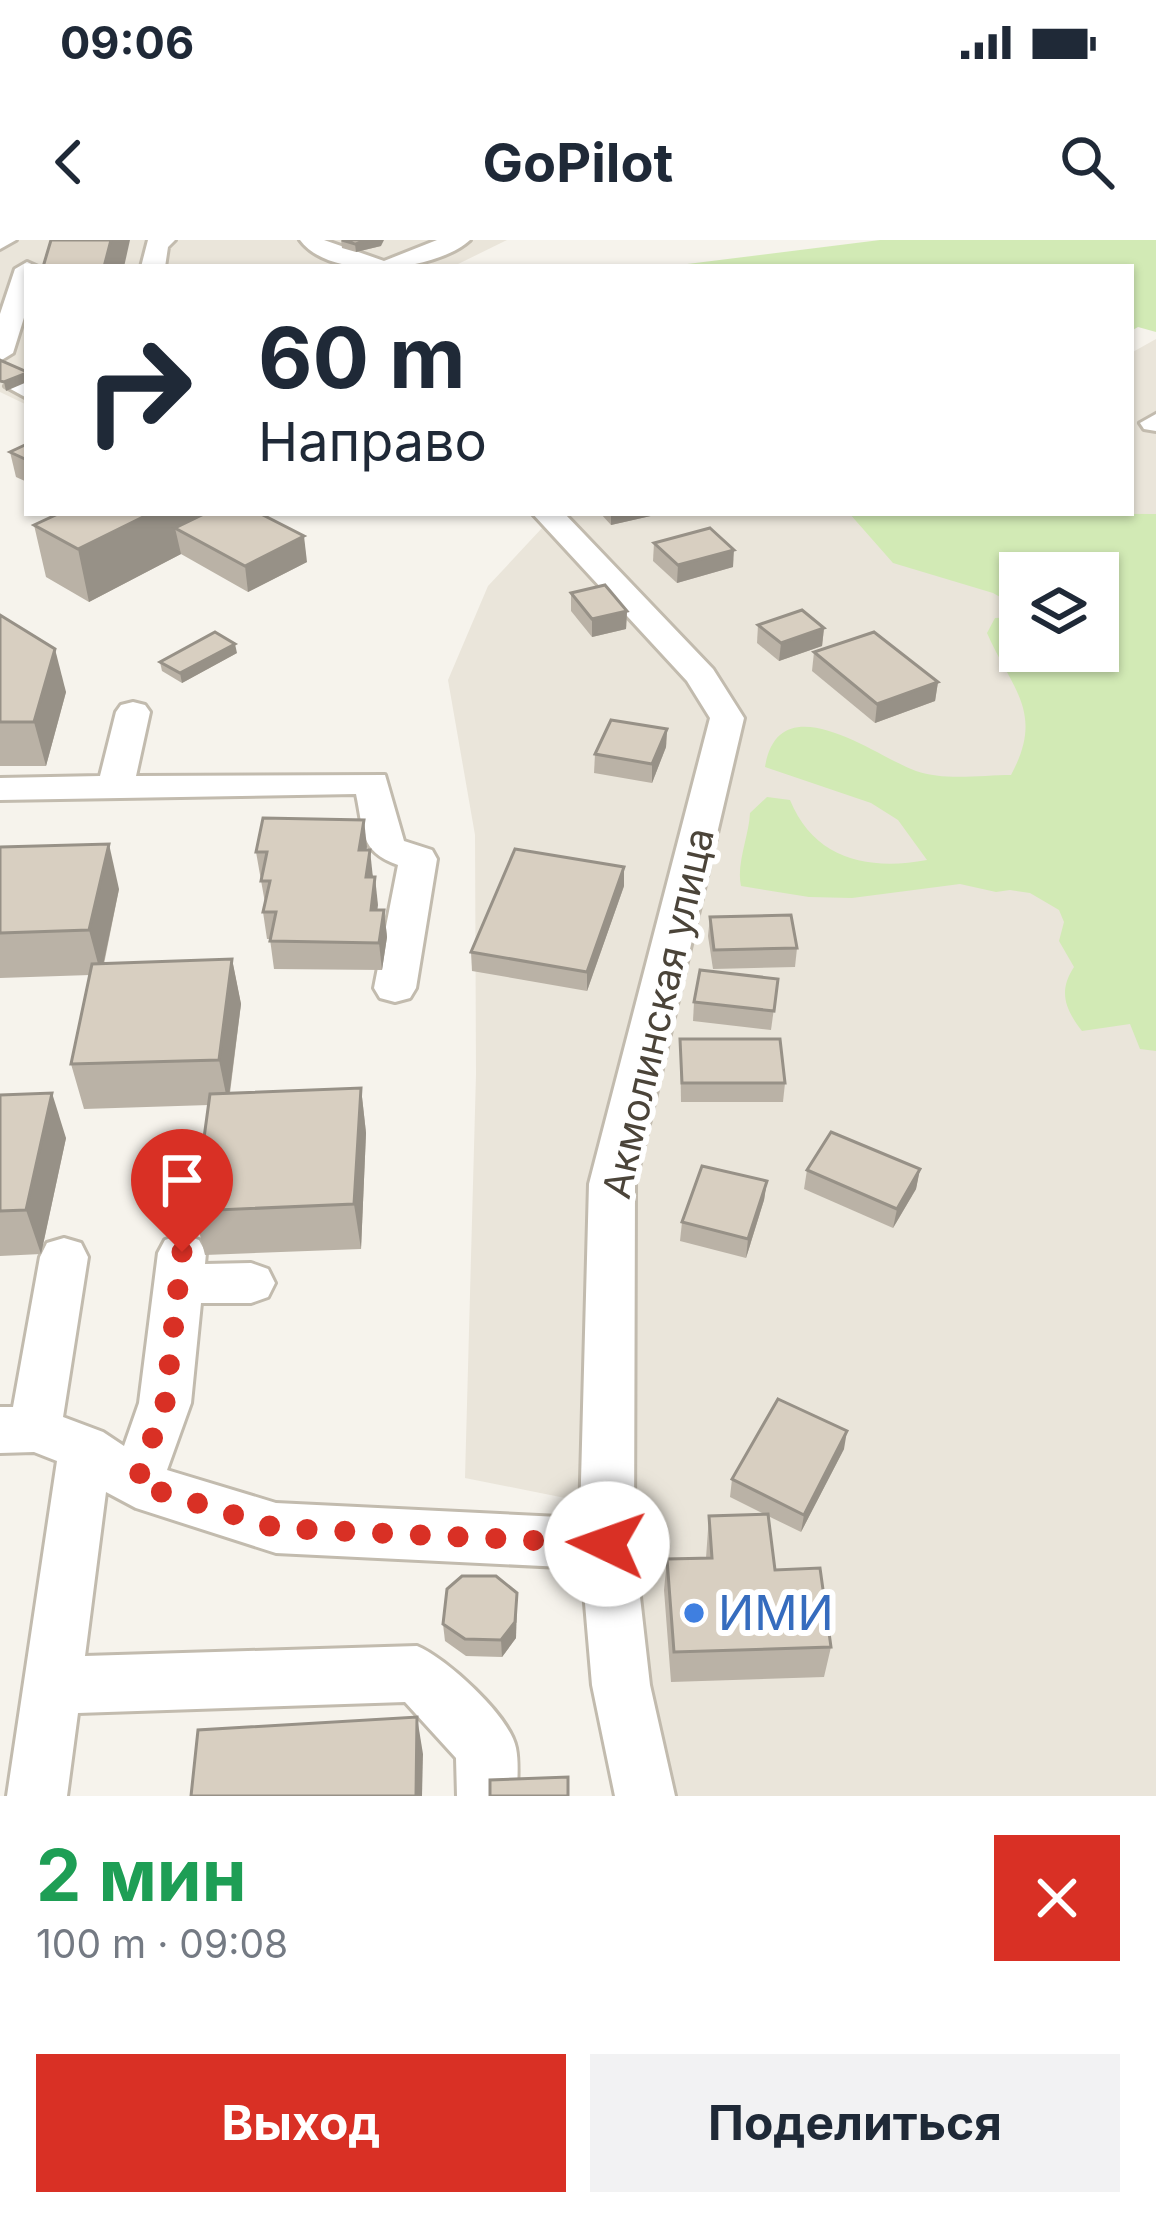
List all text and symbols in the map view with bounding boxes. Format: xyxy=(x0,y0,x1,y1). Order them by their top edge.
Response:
text: 09:06 xyxy=(60,15,194,70)
icon: back xyxy=(36,129,102,195)
icon: search xyxy=(1054,129,1120,195)
text: GoPilot xyxy=(483,130,673,195)
text: 60 m xyxy=(258,307,466,408)
icon: right xyxy=(60,312,216,468)
text: Направо xyxy=(258,409,487,474)
map controls xyxy=(999,552,1119,672)
button: layers xyxy=(999,552,1119,672)
street label: Акмолинская улица xyxy=(592,823,723,1203)
pin xyxy=(131,1129,233,1252)
icon: arrive xyxy=(149,1147,215,1213)
position arrow xyxy=(544,1481,670,1607)
place label: ИМИ xyxy=(718,1583,834,1642)
marker: ИМИ xyxy=(681,1600,707,1626)
text: 2 мин xyxy=(36,1831,247,1918)
button: close xyxy=(994,1835,1120,1961)
text: 100 m · 09:08 xyxy=(36,1920,288,1967)
button: Выход xyxy=(36,2054,566,2192)
button: Поделиться xyxy=(590,2054,1120,2192)

